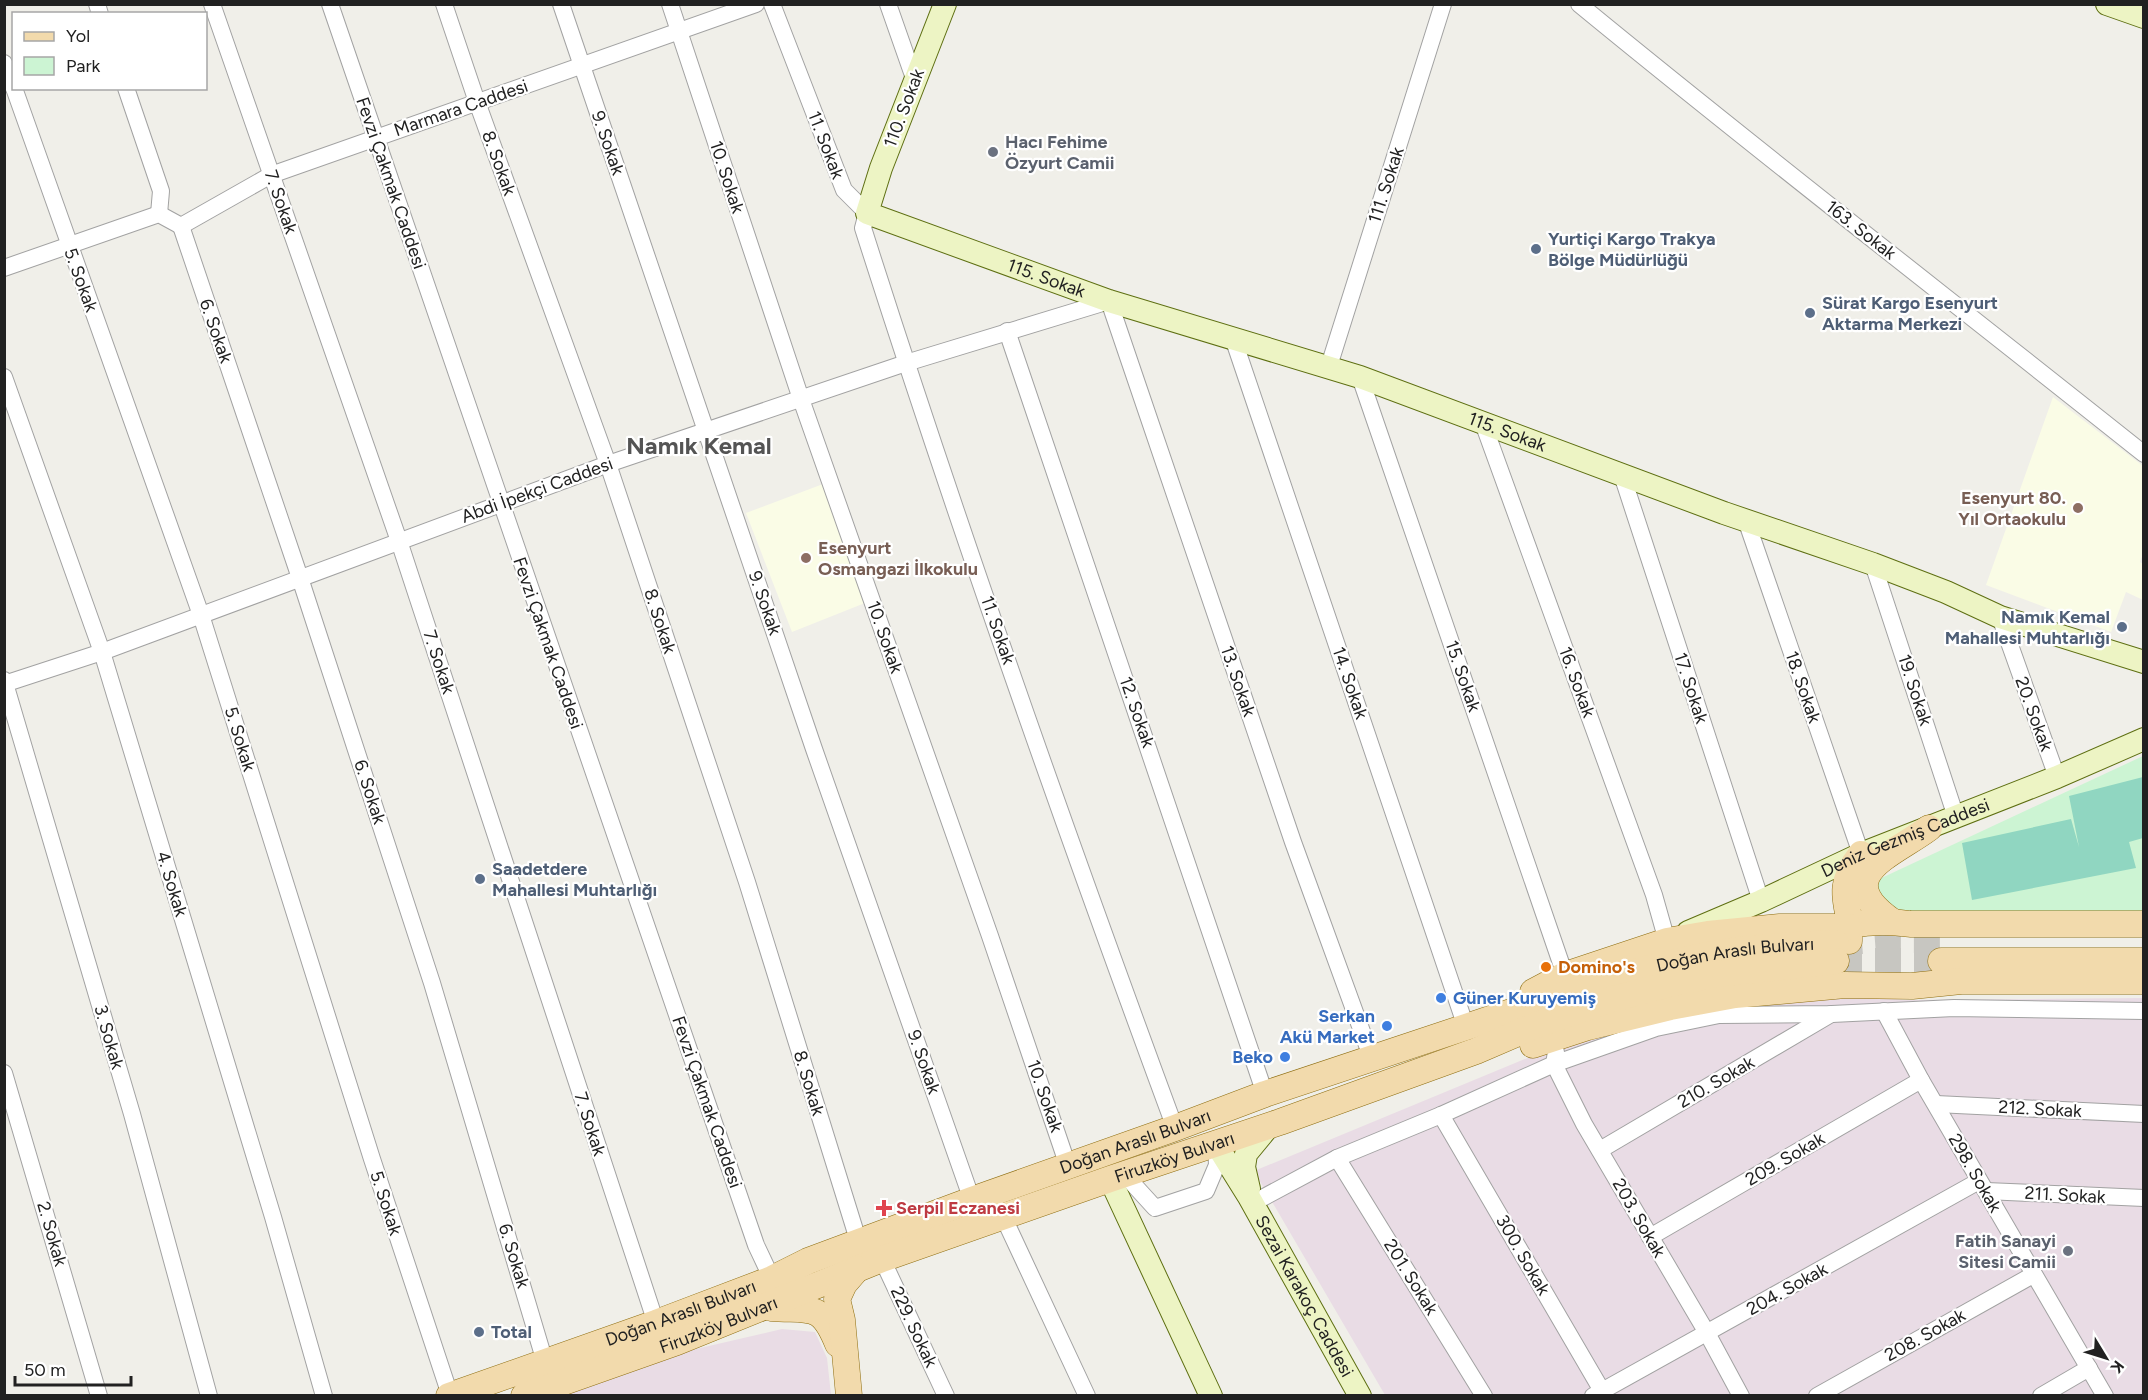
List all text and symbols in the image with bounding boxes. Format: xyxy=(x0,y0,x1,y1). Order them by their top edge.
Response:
legend xyxy=(12,12,207,90)
text: Yol xyxy=(66,25,90,47)
text: Park xyxy=(66,55,101,77)
street label: 110. Sokak xyxy=(879,65,929,150)
street label: Marmara Caddesi xyxy=(391,75,531,141)
street label: Fevzi Çakmak Caddesi xyxy=(351,94,431,272)
street label: 9. Sokak xyxy=(587,108,629,178)
street label: 11. Sokak xyxy=(803,108,849,182)
street label: 8. Sokak xyxy=(477,128,521,199)
place label: Hacı Fehime Özyurt Camii xyxy=(1005,131,1114,174)
street label: 10. Sokak xyxy=(705,138,749,216)
street label: 111. Sokak xyxy=(1363,144,1409,226)
marker: Hacı Fehime Özyurt Camii xyxy=(986,145,1000,159)
street label: 7. Sokak xyxy=(260,167,302,237)
street label: 163. Sokak xyxy=(1821,196,1901,265)
place label: Yurtiçi Kargo Trakya Bölge Müdürlüğü xyxy=(1548,228,1716,271)
marker: Yurtiçi Kargo Trakya Bölge Müdürlüğü xyxy=(1529,242,1543,256)
street label: 5. Sokak xyxy=(59,245,103,315)
street label: 115. Sokak xyxy=(1004,254,1089,303)
place label: Sürat Kargo Esenyurt Aktarma Merkezi xyxy=(1822,292,1998,335)
street label: 6. Sokak xyxy=(195,296,237,366)
marker: Sürat Kargo Esenyurt Aktarma Merkezi xyxy=(1803,306,1817,320)
street label: 115. Sokak xyxy=(1465,407,1549,457)
district label: Namık Kemal xyxy=(626,431,772,460)
street label: Abdi İpekçi Caddesi xyxy=(458,452,616,528)
place label: Esenyurt 80. Yıl Ortaokulu xyxy=(1958,487,2066,530)
marker: Esenyurt 80. Yıl Ortaokulu xyxy=(2071,501,2085,515)
place label: Esenyurt Osmangazi İlkokulu xyxy=(818,537,978,580)
marker: Esenyurt Osmangazi İlkokulu xyxy=(799,551,813,565)
street label: Fevzi Çakmak Caddesi xyxy=(508,554,588,732)
street label: 9. Sokak xyxy=(744,568,786,638)
street label: 8. Sokak xyxy=(639,586,681,657)
street label: 11. Sokak xyxy=(976,593,1020,667)
street label: 10. Sokak xyxy=(862,598,908,676)
place label: Namık Kemal Mahallesi Muhtarlığı xyxy=(1945,606,2110,649)
marker: Namık Kemal Mahallesi Muhtarlığı xyxy=(2115,620,2129,634)
street label: 7. Sokak xyxy=(418,627,460,697)
street label: 15. Sokak xyxy=(1441,637,1486,715)
street label: 13. Sokak xyxy=(1216,643,1260,720)
street label: 14. Sokak xyxy=(1327,644,1373,722)
street label: 16. Sokak xyxy=(1554,644,1600,721)
street label: 18. Sokak xyxy=(1780,648,1826,726)
street label: 17. Sokak xyxy=(1669,650,1713,726)
street label: 19. Sokak xyxy=(1893,652,1937,729)
street label: 12. Sokak xyxy=(1115,674,1159,751)
street label: 20. Sokak xyxy=(2010,674,2058,755)
street label: 5. Sokak xyxy=(220,704,260,774)
street label: 6. Sokak xyxy=(349,757,391,827)
street label: Deniz Gezmiş Caddesi xyxy=(1817,794,1993,882)
street label: 4. Sokak xyxy=(152,849,192,920)
place label: Saadetdere Mahallesi Muhtarlığı xyxy=(492,858,657,901)
marker: Saadetdere Mahallesi Muhtarlığı xyxy=(473,872,487,886)
street label: Doğan Araslı Bulvarı xyxy=(1654,933,1815,977)
place label: Domino's xyxy=(1558,956,1636,978)
marker: Domino's xyxy=(1539,960,1553,974)
place label: Güner Kuruyemiş xyxy=(1453,987,1596,1009)
marker: Güner Kuruyemiş xyxy=(1434,991,1448,1005)
street label: 3. Sokak xyxy=(89,1002,129,1072)
place label: Serkan Akü Market xyxy=(1280,1005,1375,1048)
street label: Fevzi Çakmak Caddesi xyxy=(667,1013,747,1191)
marker: Serkan Akü Market xyxy=(1380,1019,1394,1033)
street label: 9. Sokak xyxy=(903,1027,945,1097)
place label: Beko xyxy=(1232,1046,1273,1068)
street label: 8. Sokak xyxy=(789,1048,829,1119)
marker: Beko xyxy=(1278,1050,1292,1064)
street label: 210. Sokak xyxy=(1674,1051,1759,1113)
street label: 10. Sokak xyxy=(1022,1057,1068,1135)
street label: 7. Sokak xyxy=(569,1089,611,1159)
street label: 212. Sokak xyxy=(1998,1096,2083,1122)
street label: Doğan Araslı Bulvarı xyxy=(1057,1104,1214,1179)
street label: Firuzköy Bulvarı xyxy=(1112,1127,1237,1188)
street label: 209. Sokak xyxy=(1741,1127,1829,1191)
street label: 298. Sokak xyxy=(1944,1130,2007,1217)
street label: 5. Sokak xyxy=(365,1168,407,1238)
street label: 203. Sokak xyxy=(1608,1175,1671,1262)
street label: 211. Sokak xyxy=(2024,1182,2106,1208)
place label: Serpil Eczanesi xyxy=(896,1197,1020,1219)
street label: 2. Sokak xyxy=(32,1199,72,1269)
marker: Serpil Eczanesi xyxy=(877,1201,891,1215)
street label: Sezai Karakoç Caddesi xyxy=(1250,1211,1358,1381)
street label: 300. Sokak xyxy=(1491,1211,1555,1299)
street label: 6. Sokak xyxy=(494,1221,534,1291)
place label: Fatih Sanayi Sitesi Camii xyxy=(1955,1230,2056,1273)
street label: 201. Sokak xyxy=(1379,1235,1443,1319)
marker: Fatih Sanayi Sitesi Camii xyxy=(2061,1244,2075,1258)
street label: 204. Sokak xyxy=(1743,1258,1831,1320)
street label: Doğan Araslı Bulvarı xyxy=(602,1275,759,1351)
street label: 229. Sokak xyxy=(886,1283,942,1371)
street label: Firuzköy Bulvarı xyxy=(656,1292,781,1358)
street label: 208. Sokak xyxy=(1881,1304,1969,1366)
place label: Total xyxy=(491,1321,532,1343)
marker: Total xyxy=(472,1325,486,1339)
north arrow xyxy=(2076,1328,2136,1388)
scale bar xyxy=(15,1349,130,1387)
text: K xyxy=(2106,1357,2128,1377)
text: 50 m xyxy=(24,1359,66,1381)

